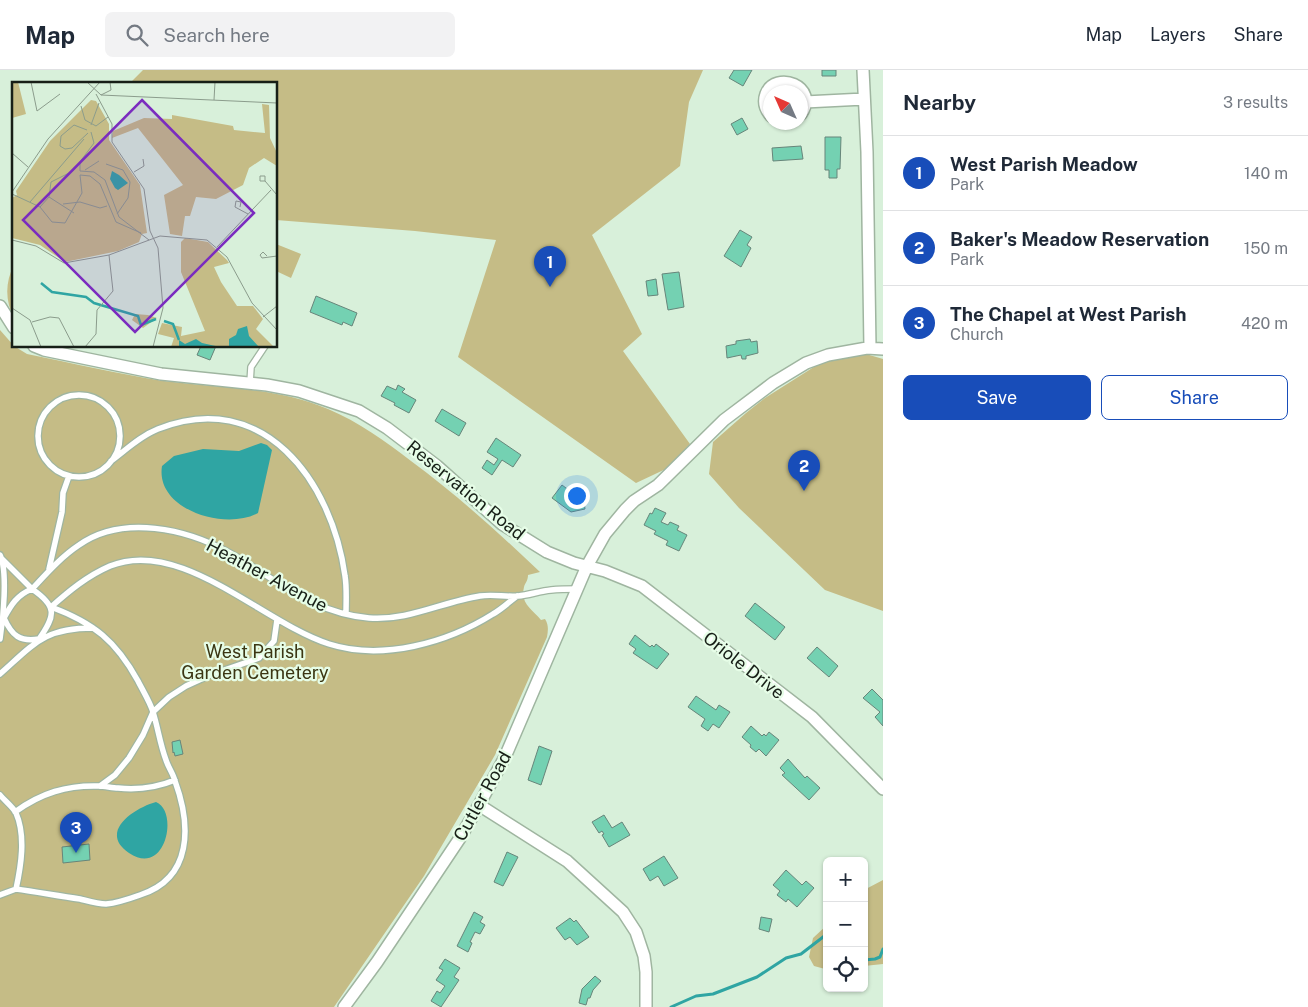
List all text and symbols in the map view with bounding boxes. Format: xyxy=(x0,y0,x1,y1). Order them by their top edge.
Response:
search box xyxy=(105,12,455,57)
text: Map xyxy=(25,21,75,49)
icon: search xyxy=(123,21,151,49)
text: Search here xyxy=(163,24,270,46)
text: Map xyxy=(1086,24,1122,45)
text: Layers xyxy=(1150,24,1206,45)
text: Share xyxy=(1234,24,1283,45)
inset map xyxy=(12,82,278,348)
north arrow xyxy=(763,85,808,130)
text: Nearby xyxy=(903,90,976,115)
text: 3 results xyxy=(1223,93,1288,112)
text: West Parish Meadow xyxy=(950,153,1138,175)
text: 1 xyxy=(916,164,922,183)
text: 140 m xyxy=(1244,164,1288,183)
text: Park xyxy=(950,175,984,194)
text: Baker's Meadow Reservation xyxy=(950,228,1209,250)
text: 2 xyxy=(914,239,924,258)
text: 150 m xyxy=(1244,239,1288,258)
pin: 1 xyxy=(534,246,566,287)
text: Park xyxy=(950,250,984,269)
text: The Chapel at West Parish xyxy=(950,303,1187,325)
text: 3 xyxy=(914,314,924,333)
text: 420 m xyxy=(1241,314,1288,333)
text: Church xyxy=(950,325,1004,344)
button: Save xyxy=(903,375,1091,420)
button: Share xyxy=(1101,375,1288,420)
street label: Reservation Road xyxy=(403,436,529,544)
pin: 2 xyxy=(788,450,820,491)
your location xyxy=(564,483,590,509)
street label: Heather Avenue xyxy=(203,534,331,616)
street label: Oriole Drive xyxy=(699,627,789,703)
park label: West Parish Garden Cemetery xyxy=(181,641,329,683)
street label: Cutler Road xyxy=(449,748,515,844)
pin: 3 xyxy=(60,812,92,853)
map controls xyxy=(823,857,868,992)
button: + xyxy=(823,857,868,902)
button: − xyxy=(823,902,868,947)
button: locate xyxy=(823,947,868,992)

